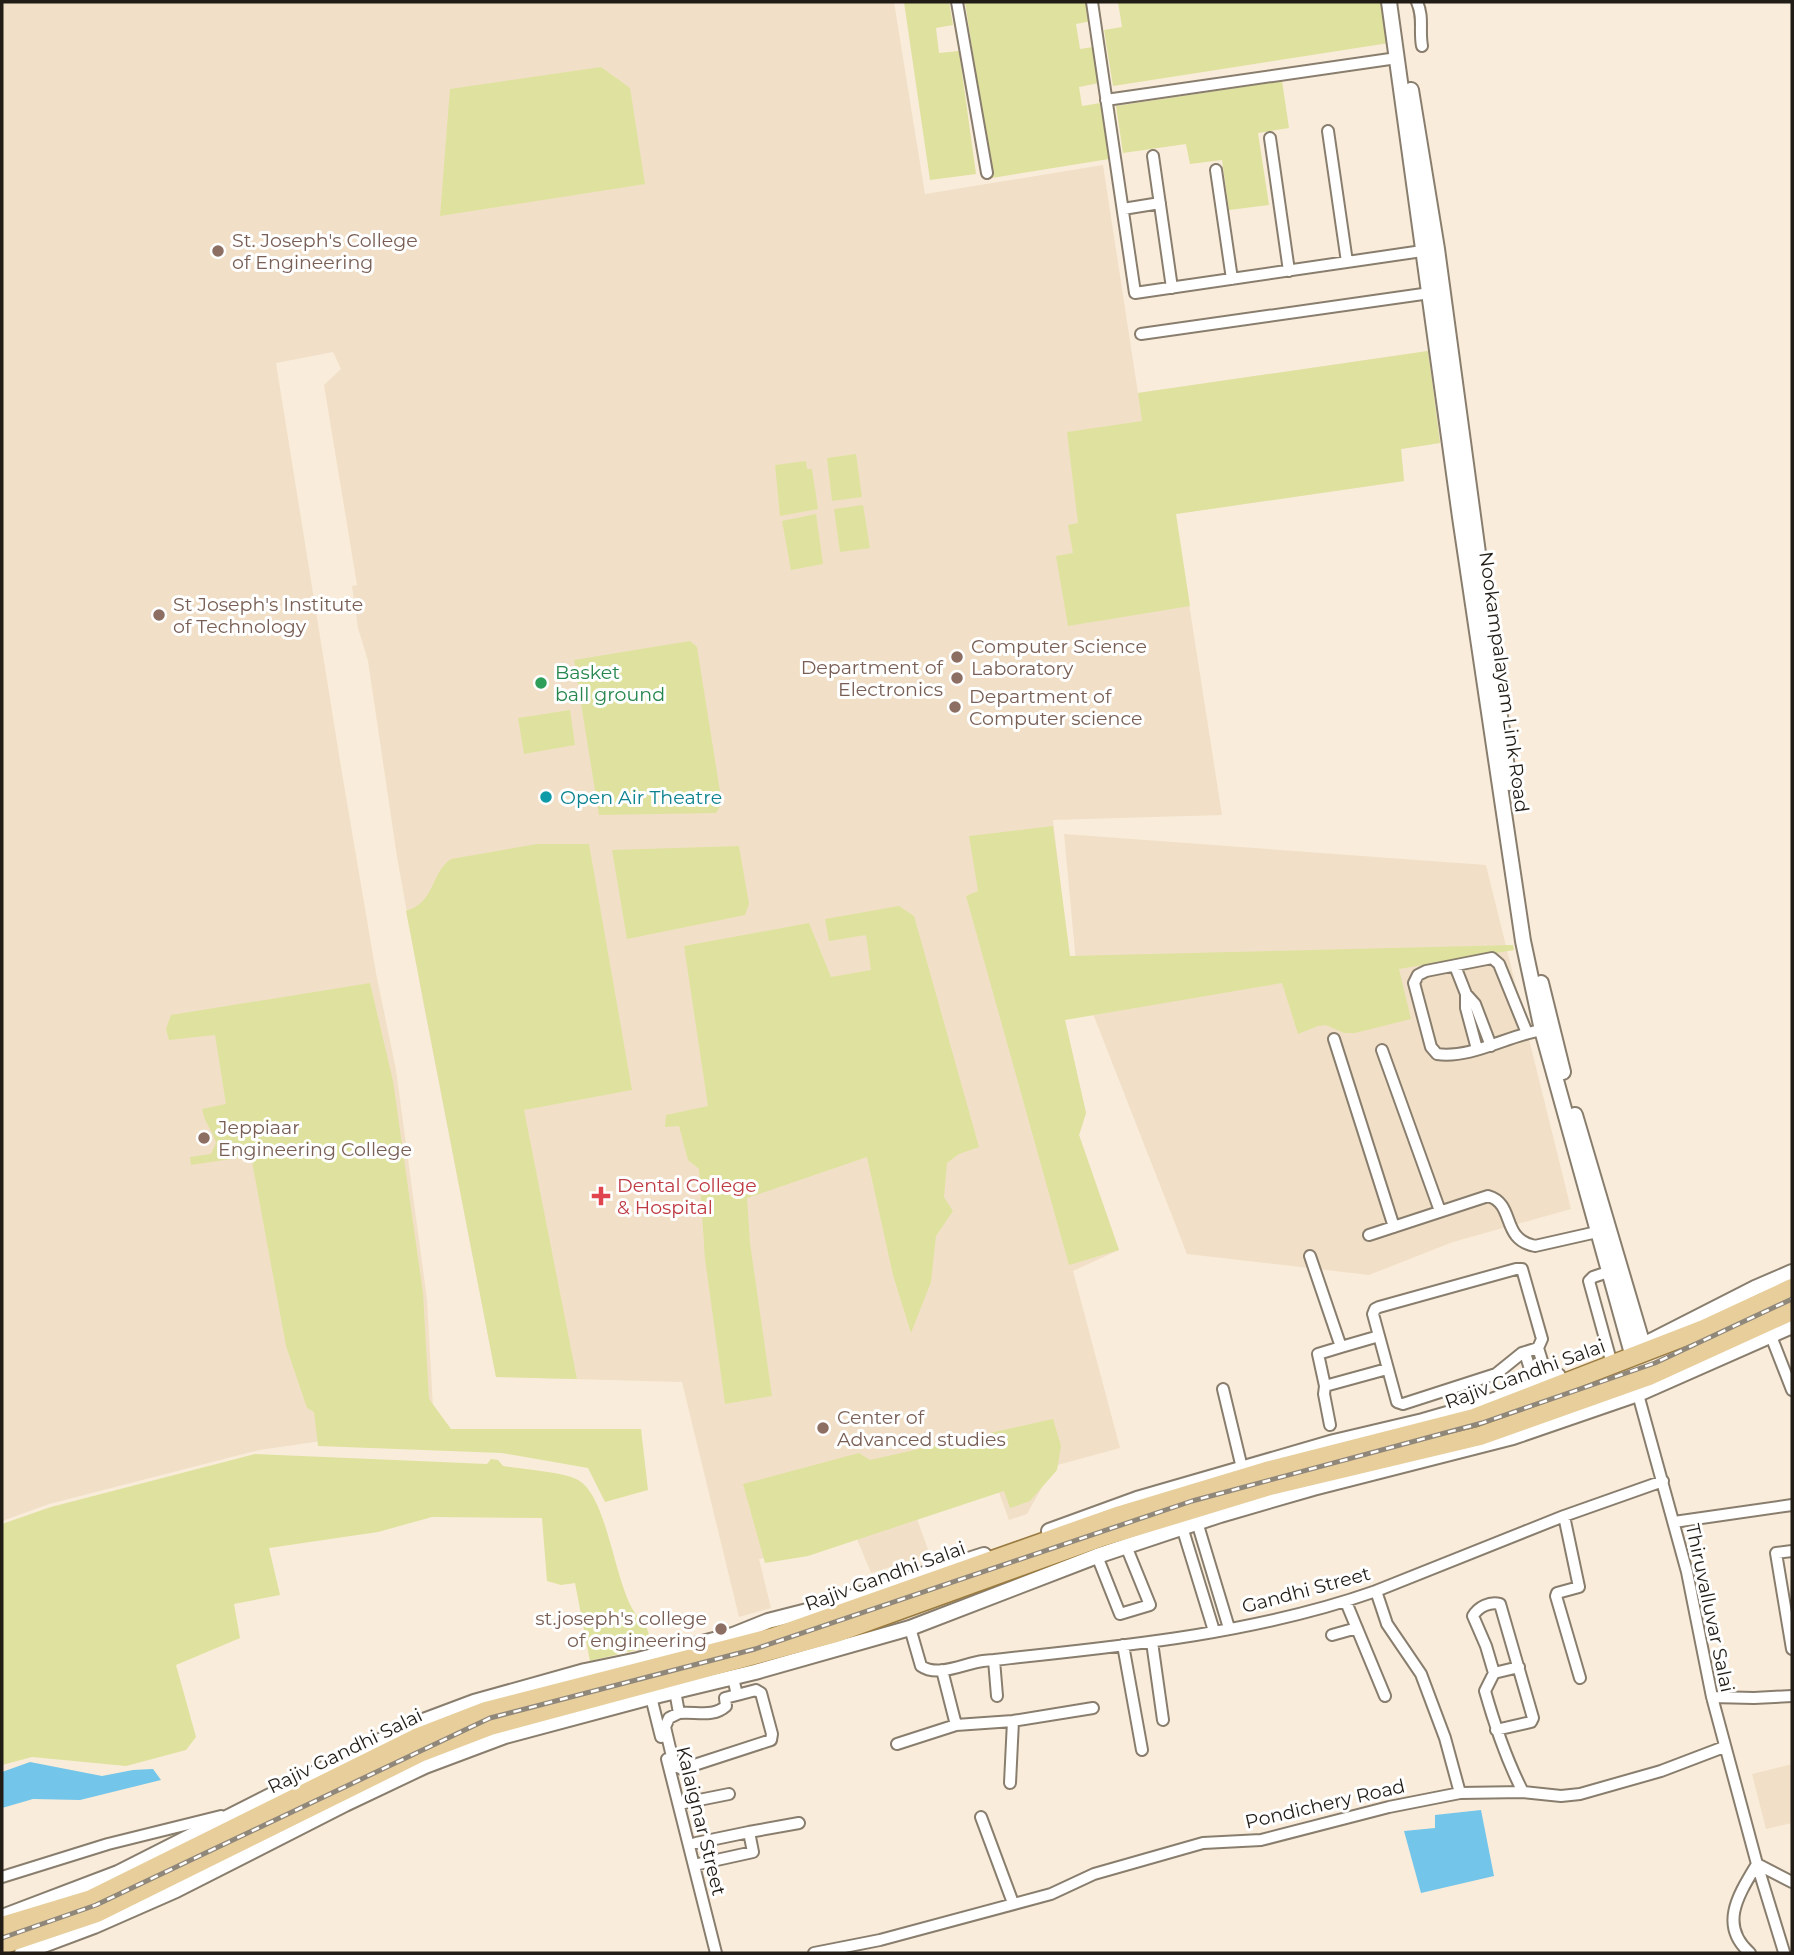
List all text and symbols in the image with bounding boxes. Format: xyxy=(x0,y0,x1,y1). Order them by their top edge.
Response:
place label: St. Joseph's College of Engineering xyxy=(232,229,418,274)
marker: St. Joseph's College of Engineering xyxy=(210,243,226,259)
street label: Nookampalayam Link Road xyxy=(1474,550,1534,814)
place label: St Joseph's Institute of Technology xyxy=(173,593,363,638)
marker: St Joseph's Institute of Technology xyxy=(151,607,167,623)
place label: Computer Science Laboratory xyxy=(971,635,1147,680)
marker: Computer Science Laboratory xyxy=(949,649,965,665)
place label: Department of Electronics xyxy=(801,656,945,701)
place label: Basket ball ground xyxy=(555,661,665,706)
marker: Department of Electronics xyxy=(949,670,965,686)
marker: Basket ball ground xyxy=(533,675,549,691)
place label: Department of Computer science xyxy=(969,685,1142,730)
marker: Department of Computer science xyxy=(947,699,963,715)
place label: Open Air Theatre xyxy=(560,786,722,809)
marker: Open Air Theatre xyxy=(538,789,554,805)
place label: Jeppiaar Engineering College xyxy=(217,1116,412,1161)
marker: Jeppiaar Engineering College xyxy=(196,1130,212,1146)
place label: Dental College & Hospital xyxy=(617,1174,757,1219)
marker: Dental College & Hospital xyxy=(591,1186,611,1206)
street label: Rajiv Gandhi Salai xyxy=(1442,1334,1608,1414)
place label: Center of Advanced studies xyxy=(837,1406,1006,1451)
marker: Center of Advanced studies xyxy=(815,1420,831,1436)
street label: Thiruvalluvar Salai xyxy=(1681,1522,1739,1694)
street label: Rajiv Gandhi Salai xyxy=(802,1536,968,1616)
street label: Gandhi Street xyxy=(1239,1562,1373,1618)
place label: st.joseph's college of engineering xyxy=(535,1607,707,1652)
marker: st.joseph's college of engineering xyxy=(713,1621,729,1637)
street label: Rajiv Gandhi Salai xyxy=(264,1704,426,1798)
street label: Kalaignar Street xyxy=(671,1744,731,1898)
street label: Pondichery Road xyxy=(1243,1774,1407,1834)

